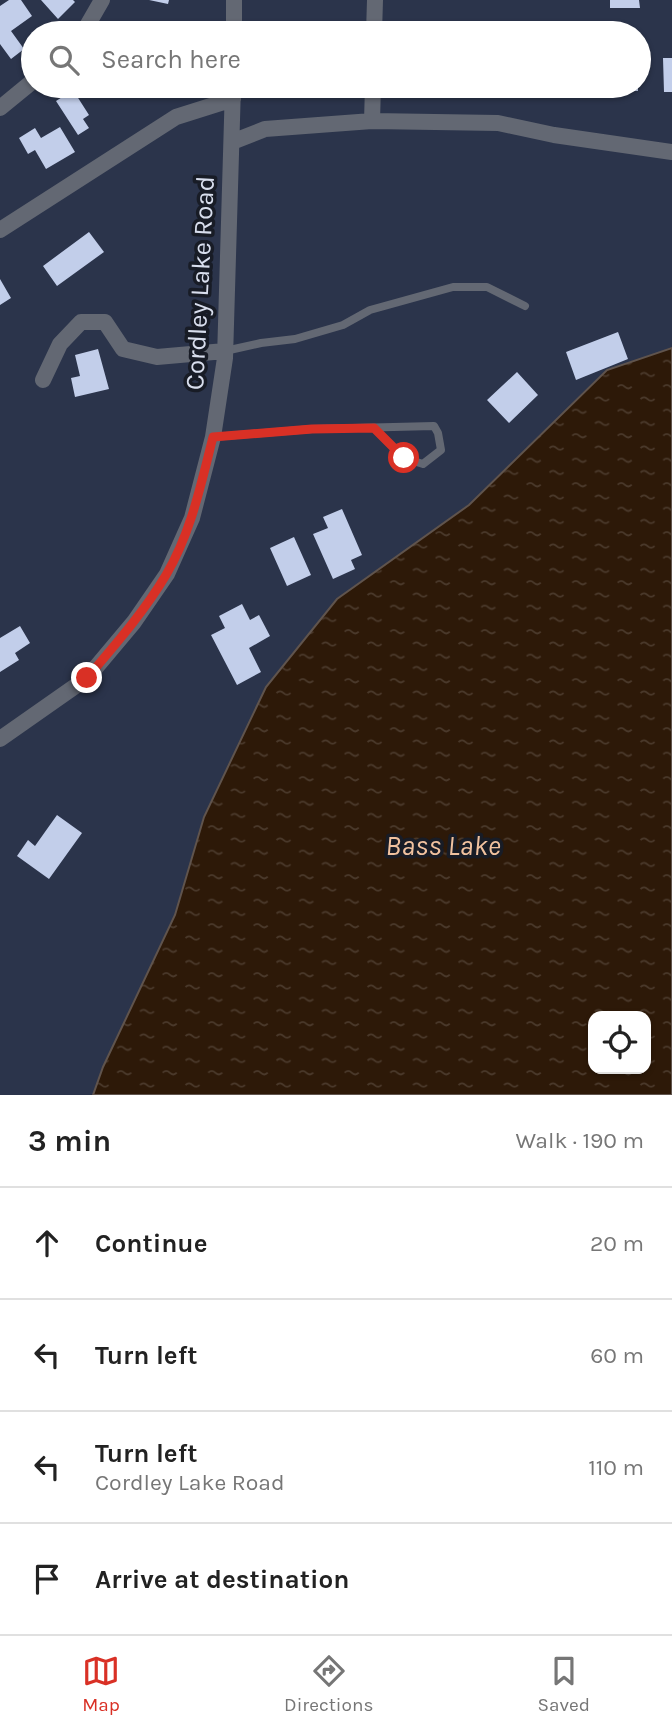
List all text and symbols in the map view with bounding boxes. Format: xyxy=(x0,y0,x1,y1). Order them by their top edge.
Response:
search box xyxy=(21,21,651,98)
icon: search xyxy=(45,41,83,79)
text: Search here xyxy=(101,44,241,75)
street label: Cordley Lake Road xyxy=(179,175,221,391)
route start xyxy=(388,442,419,473)
route end xyxy=(71,662,102,693)
water label: Bass Lake xyxy=(385,829,501,862)
map controls xyxy=(588,1011,651,1074)
button: locate xyxy=(588,1011,651,1074)
text: 3 min xyxy=(28,1123,111,1159)
text: Walk · 190 m xyxy=(516,1127,644,1154)
icon: ahead xyxy=(28,1224,66,1262)
text: Continue xyxy=(95,1228,207,1259)
text: 20 m xyxy=(590,1230,644,1257)
icon: left xyxy=(28,1336,66,1374)
text: Turn left xyxy=(95,1340,197,1371)
text: 60 m xyxy=(590,1342,644,1369)
text: Turn left xyxy=(95,1438,197,1469)
icon: left xyxy=(28,1448,66,1486)
text: 110 m xyxy=(588,1454,644,1481)
text: Cordley Lake Road xyxy=(95,1469,285,1496)
icon: arrive xyxy=(28,1560,66,1598)
text: Arrive at destination xyxy=(95,1564,349,1595)
tab: Map xyxy=(82,1652,120,1716)
tab: Directions xyxy=(284,1652,373,1716)
tab: Saved xyxy=(537,1652,590,1716)

